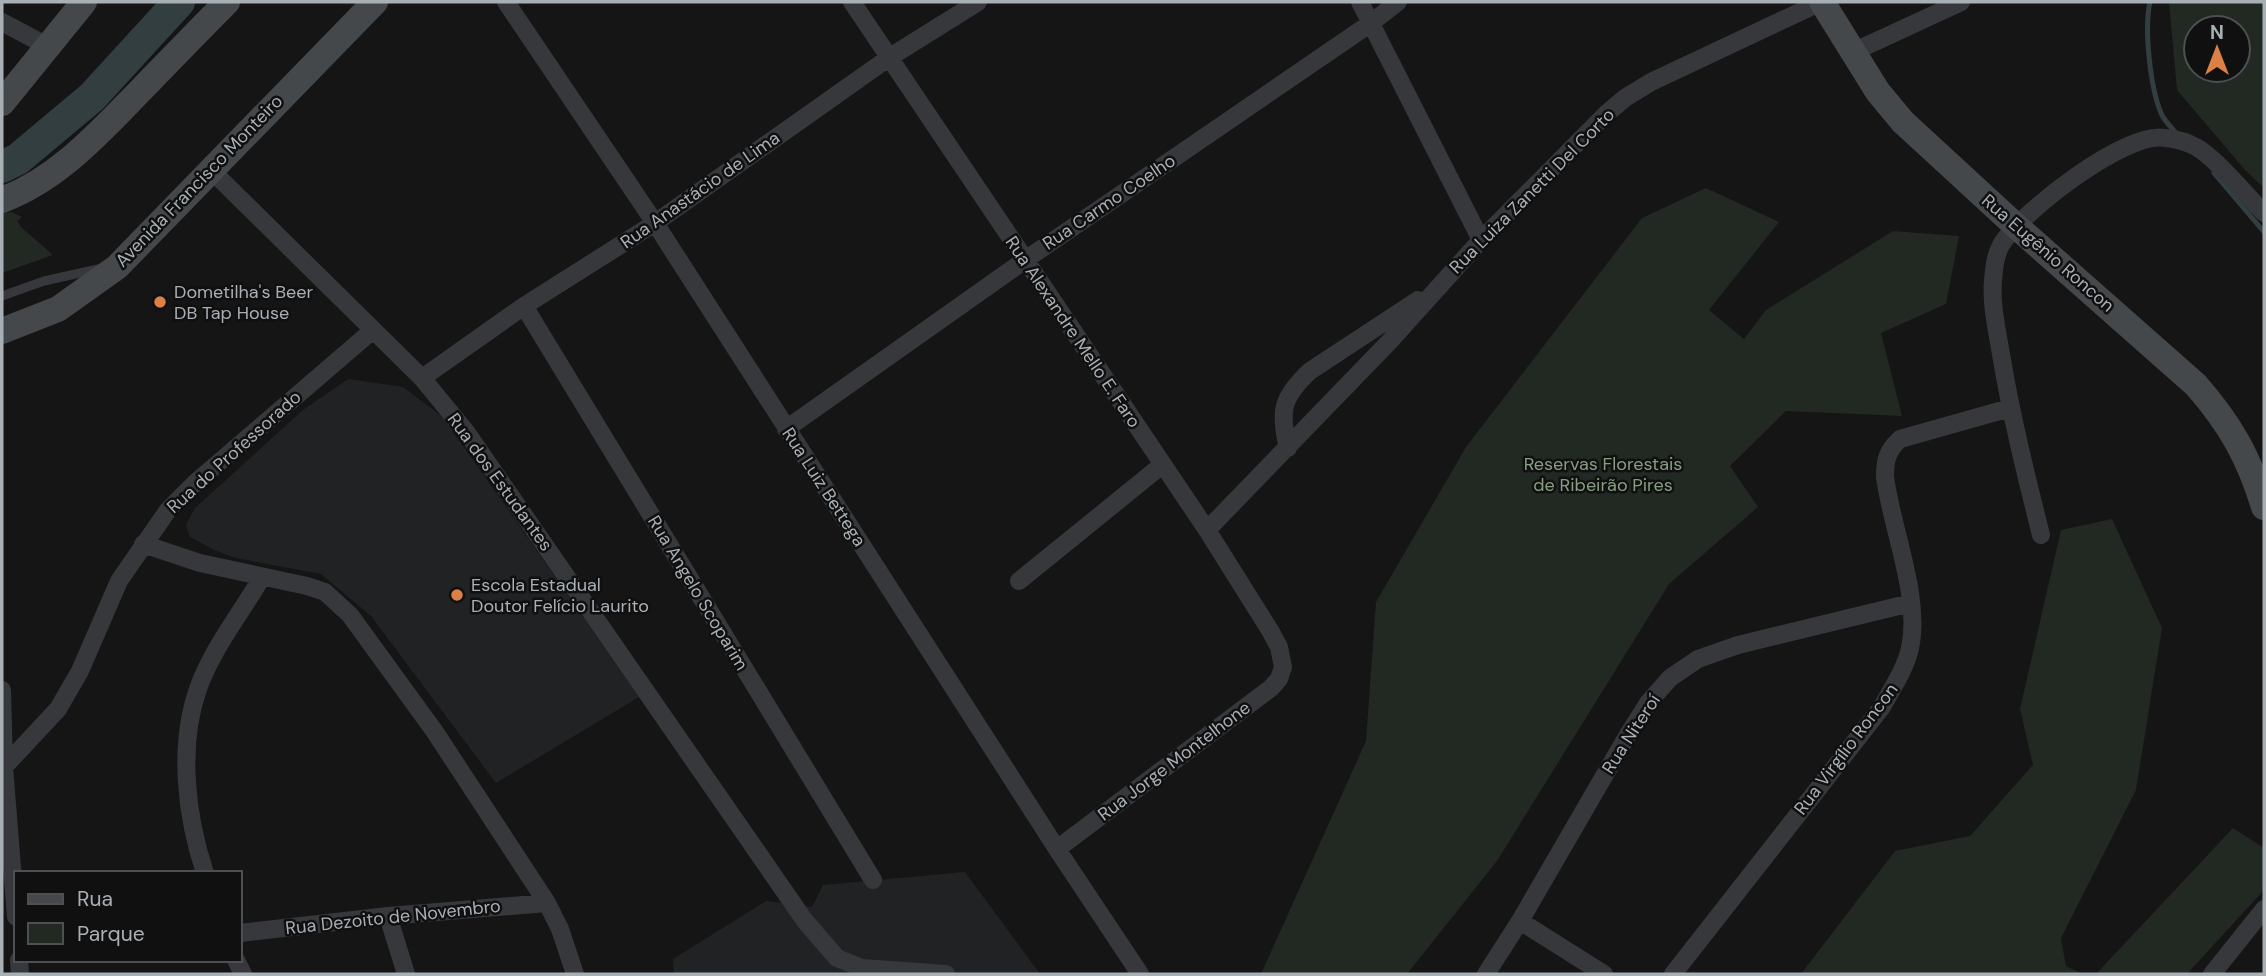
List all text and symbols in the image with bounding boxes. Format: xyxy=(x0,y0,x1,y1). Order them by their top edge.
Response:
north arrow xyxy=(2182,14,2252,84)
text: N xyxy=(2210,20,2224,45)
street label: Avenida Francisco Monteiro xyxy=(110,90,288,272)
street label: Rua Luiza Zanetti Del Corto xyxy=(1444,103,1620,279)
street label: Rua Anastácio de Lima xyxy=(616,126,784,254)
street label: Rua Carmo Coelho xyxy=(1038,149,1180,255)
street label: Rua Eugênio Roncon xyxy=(1977,189,2119,317)
street label: Rua Alexandre Mello E. Faro xyxy=(1000,232,1146,432)
place label: Dometilha's Beer DB Tap House xyxy=(174,280,314,325)
marker: Dometilha's Beer DB Tap House xyxy=(152,294,168,310)
street label: Rua do Professorado xyxy=(162,385,306,519)
street label: Rua dos Estudantes xyxy=(442,408,558,556)
street label: Rua Luiz Bettega xyxy=(777,423,871,551)
park label: Reservas Florestais de Ribeirão Pires xyxy=(1524,452,1682,497)
street label: Rua Angelo Scoparim xyxy=(642,511,754,675)
place label: Escola Estadual Doutor Felício Laurito xyxy=(471,573,649,618)
marker: Escola Estadual Doutor Felício Laurito xyxy=(449,587,465,603)
street label: Rua Virgílio Roncon xyxy=(1789,678,1903,820)
street label: Rua Niteroí xyxy=(1596,690,1666,778)
street label: Rua Jorge Montelhone xyxy=(1093,696,1255,826)
legend xyxy=(14,871,242,962)
text: Rua xyxy=(77,885,113,913)
street label: Rua Dezoito de Novembro xyxy=(284,894,502,940)
text: Parque xyxy=(77,920,145,948)

